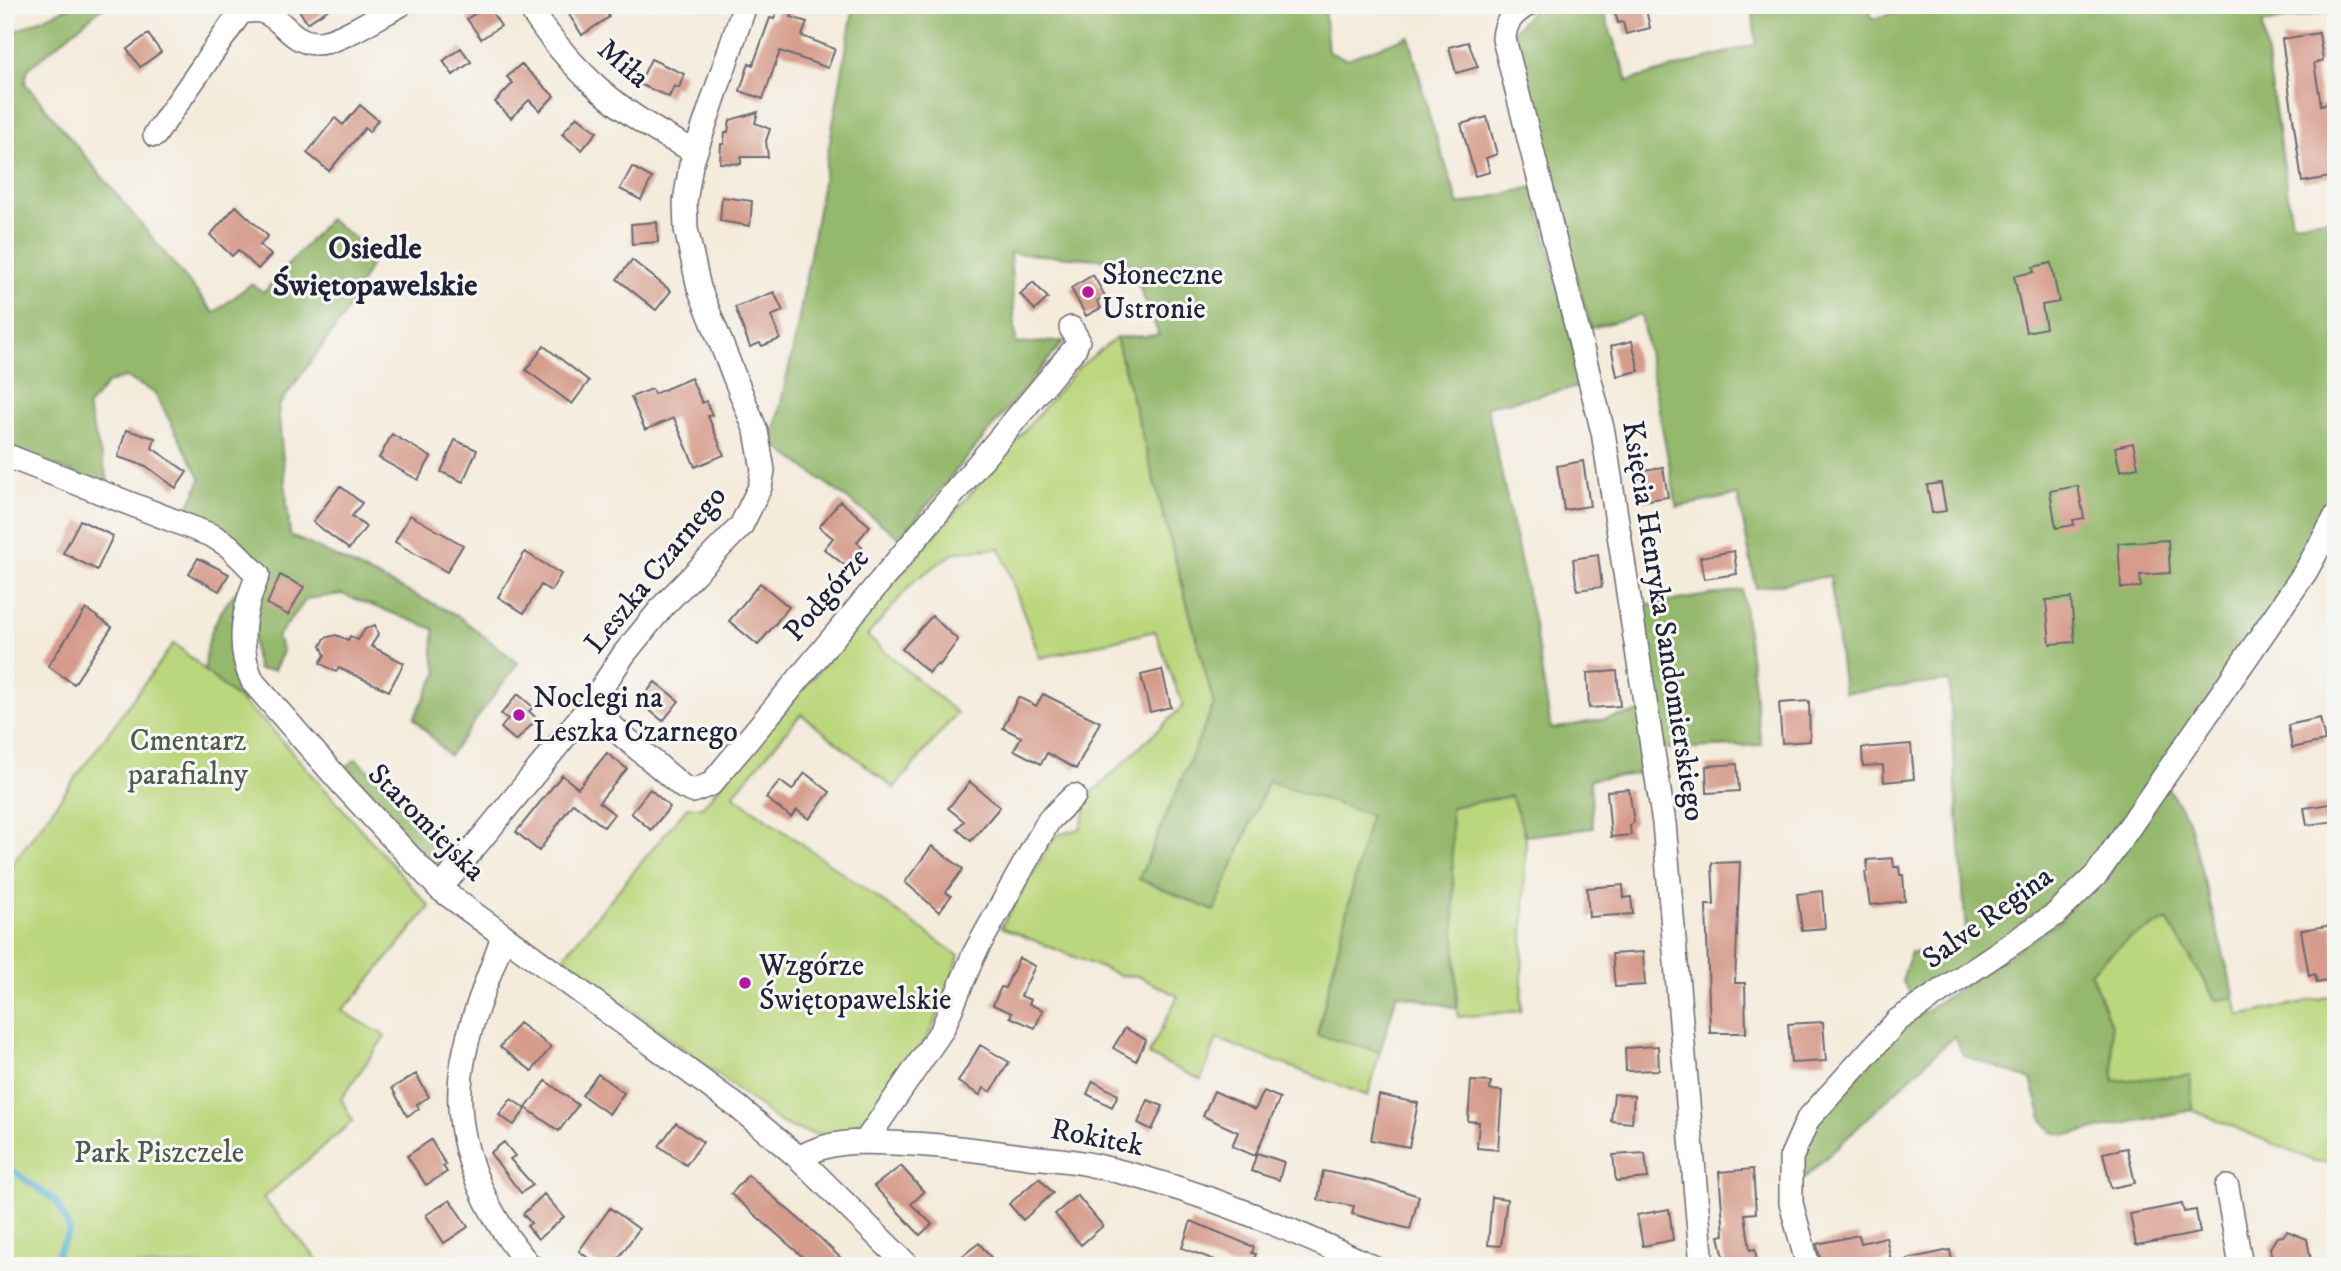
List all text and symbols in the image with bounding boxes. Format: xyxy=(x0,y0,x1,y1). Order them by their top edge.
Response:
street label: Miła xyxy=(589,31,657,97)
district label: Osiedle Świętopawelskie xyxy=(272,229,478,306)
place label: Słoneczne Ustronie xyxy=(1102,257,1223,328)
marker: Słoneczne Ustronie xyxy=(1080,284,1096,300)
street label: Księcia Henryka Sandomierskiego xyxy=(1613,418,1713,824)
street label: Leszka Czarnego xyxy=(577,479,735,661)
street label: Podgórze xyxy=(776,541,878,649)
place label: Noclegi na Leszka Czarnego xyxy=(533,680,738,751)
marker: Noclegi na Leszka Czarnego xyxy=(511,707,527,723)
park label: Cmentarz parafialny xyxy=(127,723,249,794)
street label: Staromiejska xyxy=(359,756,493,890)
street label: Salve Regina xyxy=(1916,858,2061,978)
place label: Wzgórze Świętopawelskie xyxy=(758,948,951,1019)
marker: Wzgórze Świętopawelskie xyxy=(737,975,753,991)
street label: Rokitek xyxy=(1047,1111,1147,1165)
park label: Park Piszczele xyxy=(74,1135,244,1172)

